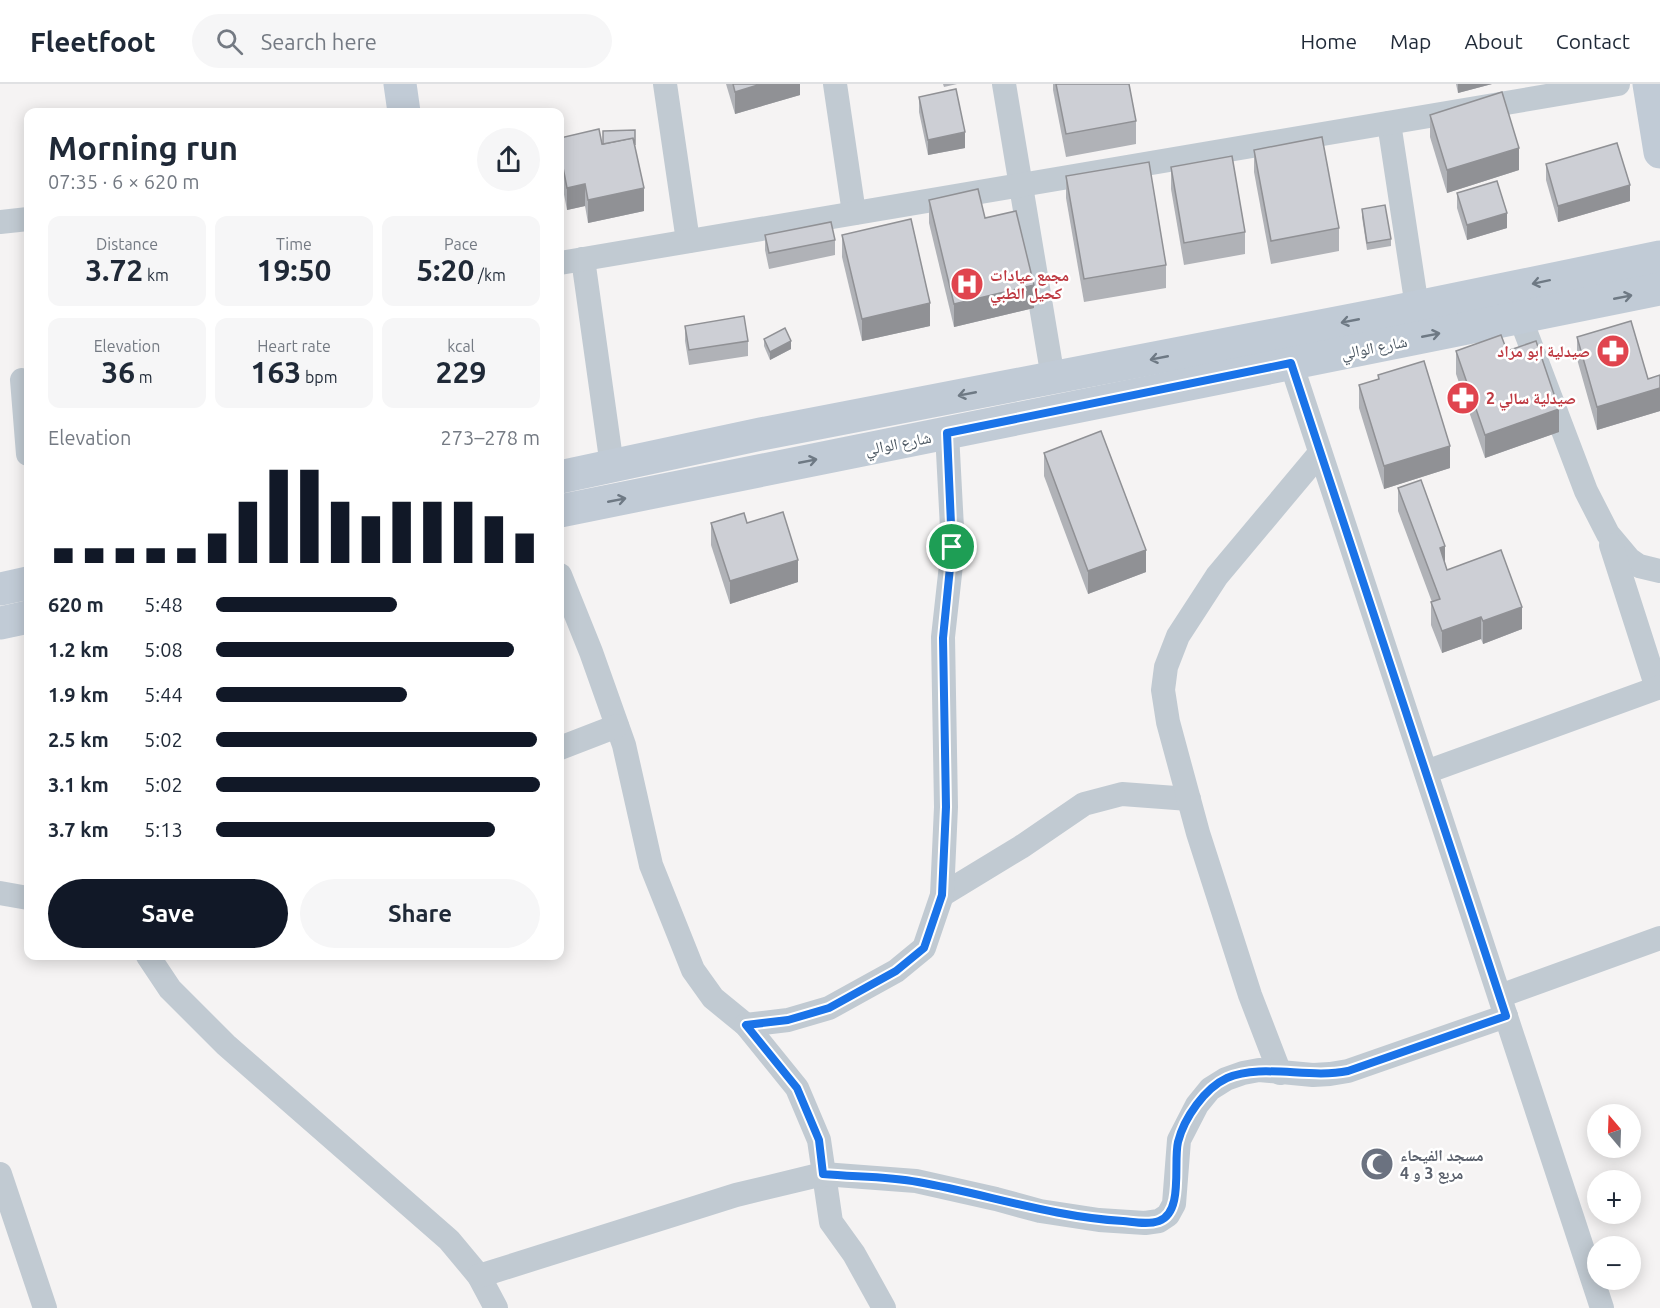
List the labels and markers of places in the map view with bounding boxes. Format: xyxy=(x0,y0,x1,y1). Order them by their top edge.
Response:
hospital icon: مجمع عيادات كحيل الطبي xyxy=(949,266,985,302)
place label: مجمع عيادات كحيل الطبي xyxy=(990,266,1069,306)
pharmacy icon: صيدلية ابو مراد xyxy=(1595,333,1631,369)
place label: صيدلية ابو مراد xyxy=(1497,342,1590,361)
pharmacy icon: صيدلية سالي 2 xyxy=(1445,380,1481,416)
place label: صيدلية سالي 2 xyxy=(1486,389,1576,411)
pin xyxy=(926,521,977,572)
mosque icon: مسجد الفيحاء مربع 3 و 4 xyxy=(1359,1146,1395,1182)
place label: مسجد الفيحاء مربع 3 و 4 xyxy=(1400,1146,1484,1184)

